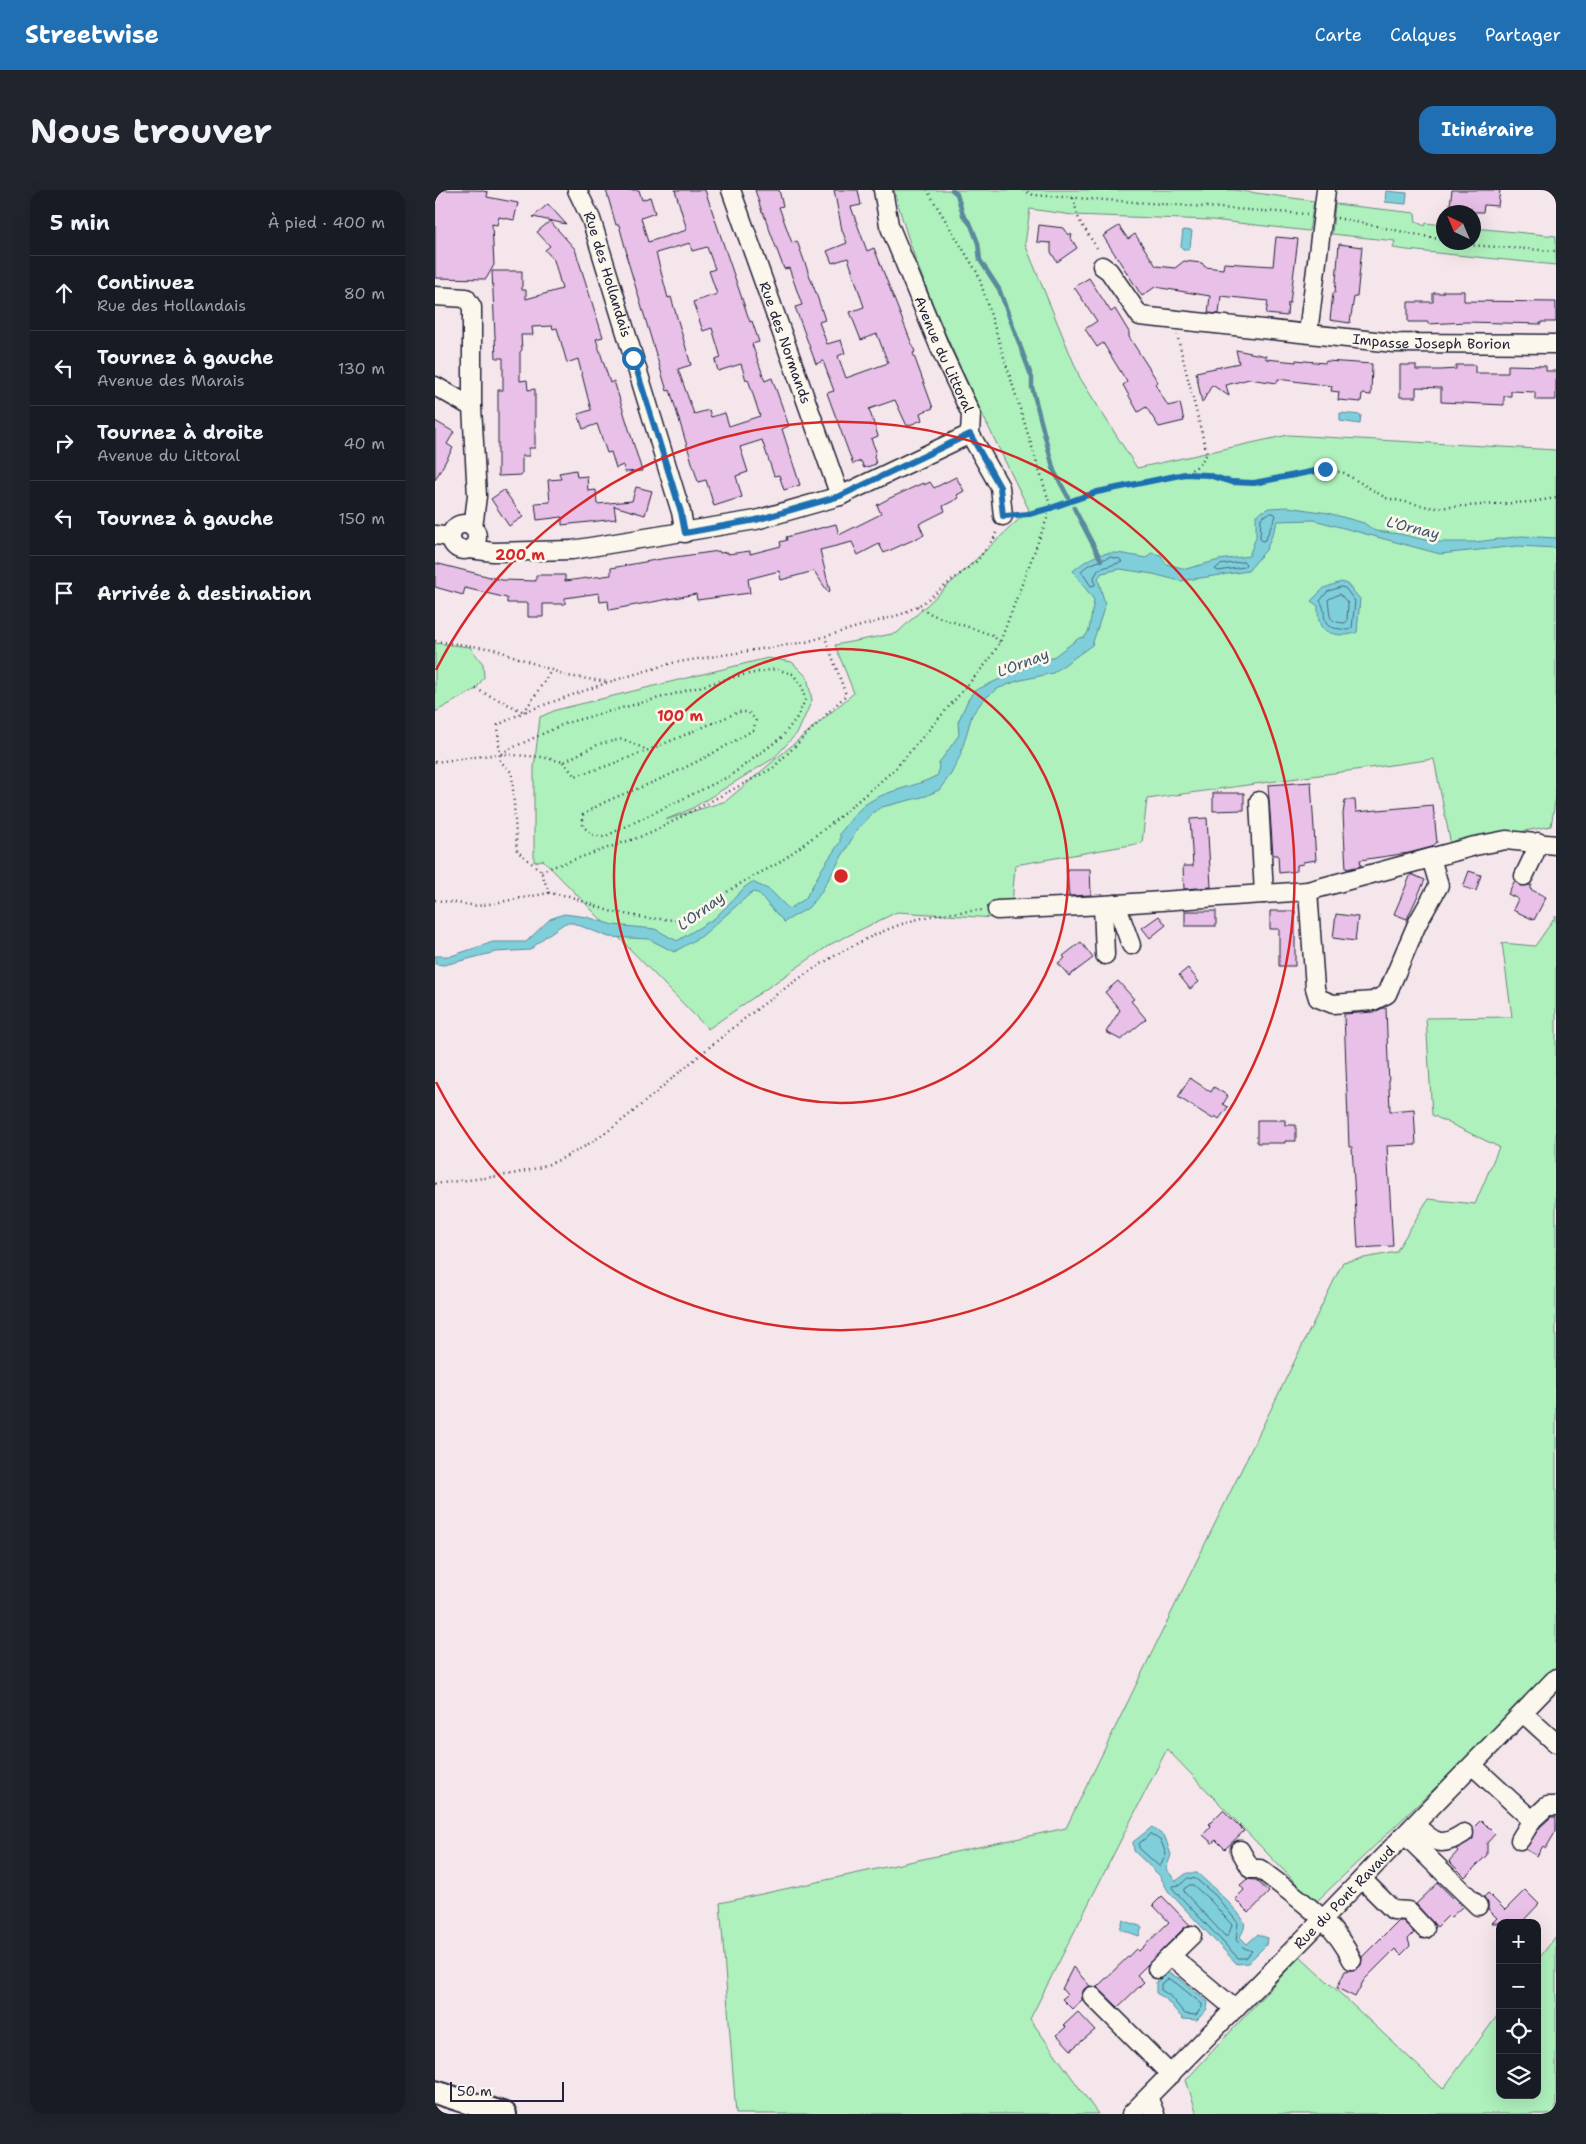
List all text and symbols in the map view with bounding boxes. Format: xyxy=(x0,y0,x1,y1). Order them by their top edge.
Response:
text: Streetwise xyxy=(25,19,159,51)
text: Carte xyxy=(1315,23,1362,47)
text: Calques xyxy=(1390,23,1457,47)
text: Partager xyxy=(1485,23,1561,47)
button: Itinéraire xyxy=(1419,106,1556,154)
text: Nous trouver xyxy=(30,107,272,154)
north arrow xyxy=(1436,205,1481,250)
street label: Rue des Hollandais xyxy=(580,208,636,339)
text: 5 min xyxy=(50,209,110,237)
text: À pied · 400 m xyxy=(268,212,385,233)
text: Continuez xyxy=(97,270,195,295)
icon: ahead xyxy=(50,279,78,307)
street label: Rue des Normands xyxy=(755,279,815,406)
text: 80 m xyxy=(344,283,385,304)
street label: Avenue du Littoral xyxy=(911,293,978,416)
text: Rue des Hollandais xyxy=(97,295,246,316)
street label: Impasse Joseph Borion xyxy=(1352,330,1511,353)
text: Tournez à gauche xyxy=(97,345,274,370)
route start xyxy=(622,347,645,370)
icon: left xyxy=(50,354,78,382)
text: 130 m xyxy=(338,358,385,379)
text: Avenue des Marais xyxy=(97,370,245,391)
text: Tournez à droite xyxy=(97,420,264,445)
icon: right xyxy=(50,429,78,457)
text: 40 m xyxy=(343,433,385,454)
text: Avenue du Littoral xyxy=(97,445,240,466)
route end xyxy=(1314,458,1337,481)
icon: left xyxy=(50,504,78,532)
text: Tournez à gauche xyxy=(97,506,274,531)
text: 150 m xyxy=(338,508,385,529)
water label: L'Ornay xyxy=(1384,512,1442,544)
text: 200 m xyxy=(495,545,545,565)
icon: arrive xyxy=(50,579,78,607)
text: Arrivée à destination xyxy=(97,581,311,606)
water label: L'Ornay xyxy=(994,644,1052,682)
text: 100 m xyxy=(657,706,703,726)
centre of rings xyxy=(832,867,850,885)
water label: L'Ornay xyxy=(673,887,729,935)
street label: Rue du Pont Ravaud xyxy=(1290,1841,1398,1953)
map controls xyxy=(1496,1919,1541,2099)
button: + xyxy=(1496,1919,1541,1964)
button: − xyxy=(1496,1964,1541,2009)
button: locate xyxy=(1496,2009,1541,2054)
button: layers xyxy=(1496,2054,1541,2099)
scale bar xyxy=(450,2079,564,2102)
text: 50 m xyxy=(457,2082,492,2100)

